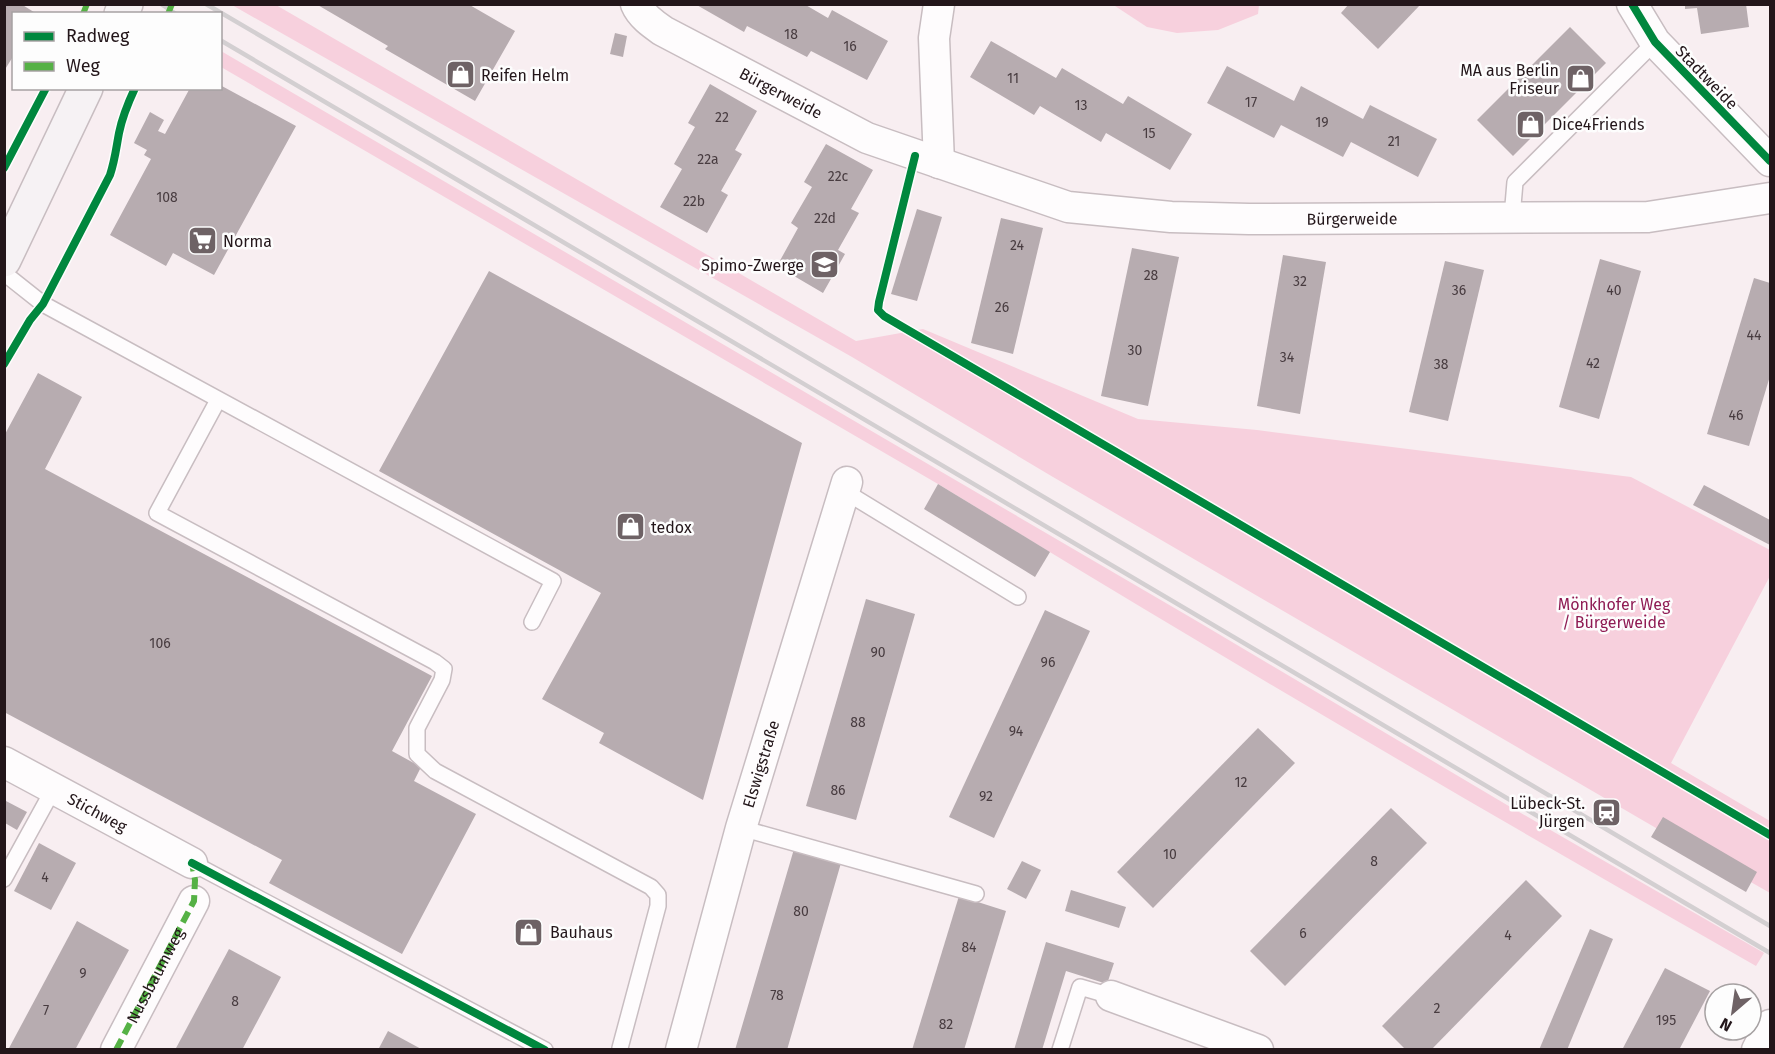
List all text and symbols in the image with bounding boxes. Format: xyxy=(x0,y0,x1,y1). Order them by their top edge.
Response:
legend xyxy=(12,12,222,90)
text: Radweg xyxy=(66,25,130,47)
house number: 18 xyxy=(784,26,798,43)
house number: 16 xyxy=(843,38,857,55)
street label: Stadtweide xyxy=(1672,41,1742,113)
text: Weg xyxy=(66,55,100,77)
shop icon: Reifen Helm xyxy=(444,59,476,91)
place label: MA aus Berlin Friseur xyxy=(1460,61,1560,98)
shop icon: MA aus Berlin Friseur xyxy=(1564,63,1596,95)
street label: Bürgerweide xyxy=(736,64,826,123)
place label: Reifen Helm xyxy=(481,66,569,85)
house number: 11 xyxy=(1007,70,1019,87)
house number: 17 xyxy=(1245,94,1257,111)
house number: 13 xyxy=(1074,97,1088,114)
shop icon: Dice4Friends xyxy=(1515,108,1547,140)
house number: 22 xyxy=(715,109,729,126)
house number: 19 xyxy=(1315,114,1329,131)
place label: Dice4Friends xyxy=(1552,115,1645,134)
house number: 15 xyxy=(1142,125,1156,142)
house number: 21 xyxy=(1388,133,1400,150)
house number: 22a xyxy=(697,151,719,168)
house number: 22c xyxy=(828,168,848,185)
house number: 108 xyxy=(156,189,178,206)
house number: 22b xyxy=(683,193,705,210)
street label: Bürgerweide xyxy=(1306,209,1398,229)
house number: 22d xyxy=(814,210,836,227)
supermarket icon: Norma xyxy=(186,225,218,257)
place label: Norma xyxy=(223,232,272,251)
house number: 24 xyxy=(1010,237,1025,254)
school or university icon: Spimo-Zwerge xyxy=(809,249,841,281)
place label: Spimo-Zwerge xyxy=(701,256,804,275)
house number: 28 xyxy=(1144,267,1159,284)
house number: 32 xyxy=(1293,273,1307,290)
house number: 36 xyxy=(1452,282,1466,299)
house number: 40 xyxy=(1606,282,1622,299)
house number: 26 xyxy=(995,299,1009,316)
house number: 44 xyxy=(1747,327,1762,344)
house number: 30 xyxy=(1128,342,1143,359)
house number: 34 xyxy=(1280,349,1295,366)
house number: 42 xyxy=(1586,355,1600,372)
house number: 38 xyxy=(1434,356,1449,373)
house number: 46 xyxy=(1729,407,1743,424)
shop icon: tedox xyxy=(614,511,646,543)
place label: tedox xyxy=(651,518,692,537)
park label: Mönkhofer Weg / Bürgerweide xyxy=(1558,595,1671,632)
house number: 106 xyxy=(149,635,171,652)
house number: 90 xyxy=(870,644,886,661)
house number: 96 xyxy=(1041,654,1055,671)
house number: 88 xyxy=(850,714,866,731)
street label: Elswigstraße xyxy=(739,718,783,810)
house number: 94 xyxy=(1009,723,1024,740)
house number: 12 xyxy=(1235,774,1248,791)
house number: 86 xyxy=(830,782,846,799)
house number: 92 xyxy=(979,788,993,805)
street label: Stichweg xyxy=(64,789,131,837)
place label: Lübeck-St. Jürgen xyxy=(1510,794,1585,831)
station icon: Lübeck-St. Jürgen xyxy=(1590,796,1622,828)
house number: 10 xyxy=(1163,846,1177,863)
house number: 8 xyxy=(1370,853,1378,870)
house number: 4 xyxy=(41,869,49,886)
house number: 80 xyxy=(793,903,809,920)
shop icon: Bauhaus xyxy=(513,916,545,948)
place label: Bauhaus xyxy=(550,923,613,942)
street label: Nussbaumweg xyxy=(123,924,188,1027)
house number: 6 xyxy=(1299,925,1307,942)
house number: 4 xyxy=(1504,927,1512,944)
house number: 84 xyxy=(961,939,977,956)
house number: 9 xyxy=(79,965,87,982)
north arrow xyxy=(1703,982,1763,1042)
house number: 78 xyxy=(770,987,784,1004)
house number: 8 xyxy=(231,993,239,1010)
house number: 2 xyxy=(1434,1000,1441,1017)
house number: 7 xyxy=(43,1002,49,1019)
house number: 195 xyxy=(1656,1012,1676,1029)
text: N xyxy=(1717,1014,1735,1036)
house number: 82 xyxy=(939,1016,953,1033)

